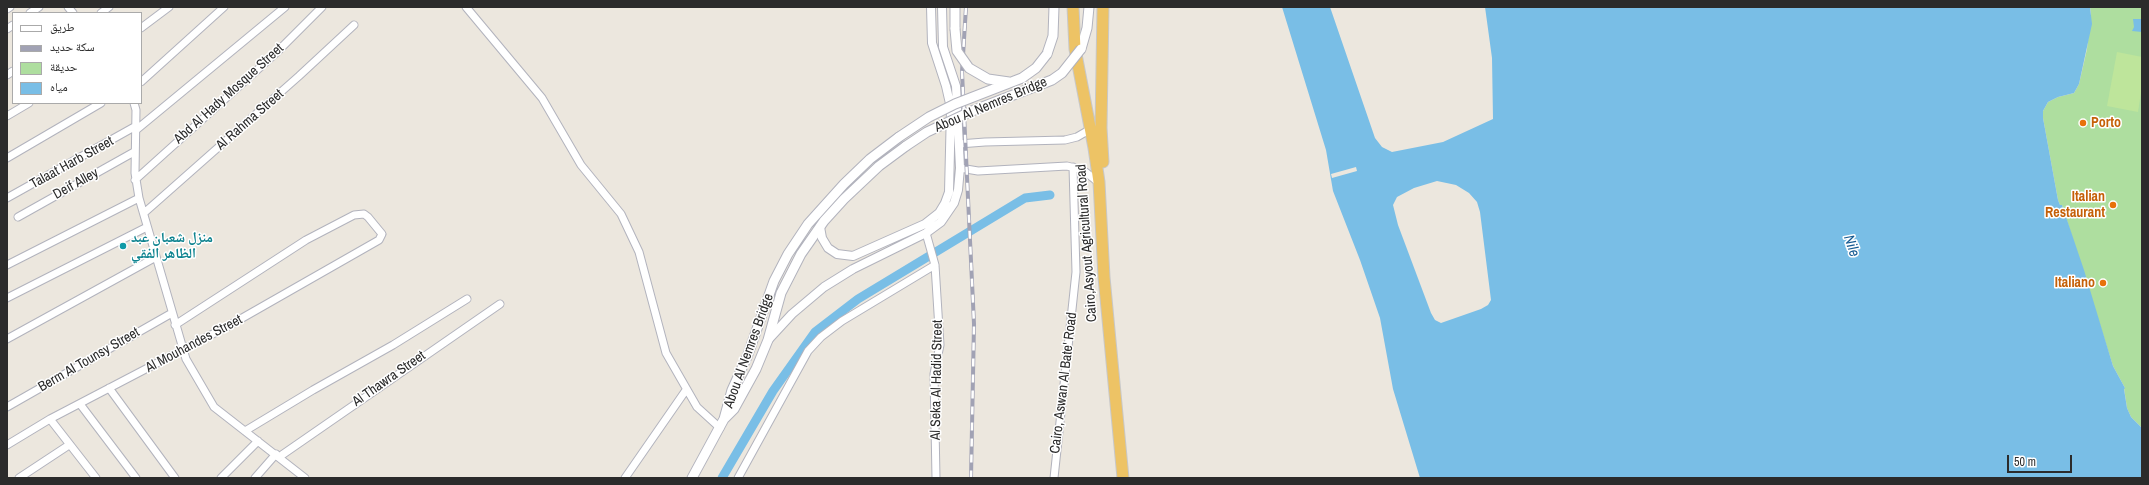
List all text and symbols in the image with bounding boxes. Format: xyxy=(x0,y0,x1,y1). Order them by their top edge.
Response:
legend xyxy=(12,12,142,104)
text: طريق xyxy=(50,19,75,35)
text: سكة حديد xyxy=(50,39,95,55)
street label: Abd Al Hady Mosque Street xyxy=(171,40,287,148)
text: حديقة xyxy=(50,59,78,75)
street label: Abou Al Nemres Bridge xyxy=(932,74,1050,136)
text: مياه xyxy=(50,79,68,95)
street label: Al Rahma Street xyxy=(213,86,287,154)
place label: Porto xyxy=(2091,115,2121,131)
marker: Porto xyxy=(2078,118,2088,128)
street label: Talaat Harb Street xyxy=(27,133,117,193)
street label: Cairo,Asyout Agricultural Road xyxy=(1073,163,1101,323)
street label: Deif Alley xyxy=(50,165,102,203)
place label: Italian Restaurant xyxy=(2045,189,2105,222)
marker: Italian Restaurant xyxy=(2108,200,2118,210)
place label: منزل شعبان عبد الظاهر الفقي xyxy=(131,230,213,262)
water label: Nile xyxy=(1839,233,1863,259)
marker: منزل شعبان عبد الظاهر الفقي xyxy=(118,241,128,251)
place label: Italiano xyxy=(2055,275,2095,291)
marker: Italiano xyxy=(2098,278,2108,288)
street label: Abou Al Nemres Bridge xyxy=(720,291,778,411)
street label: Al Mouhandes Street xyxy=(143,311,245,377)
street label: Cairo, Aswan Al Bate' Road xyxy=(1047,312,1081,454)
street label: Al Seka Al Hadid Street xyxy=(928,320,946,440)
street label: Berm Al Tounsy Street xyxy=(35,324,143,396)
street label: Al Thawra Street xyxy=(349,348,429,410)
scale bar xyxy=(2009,447,2074,473)
text: 50 m xyxy=(2014,454,2036,470)

